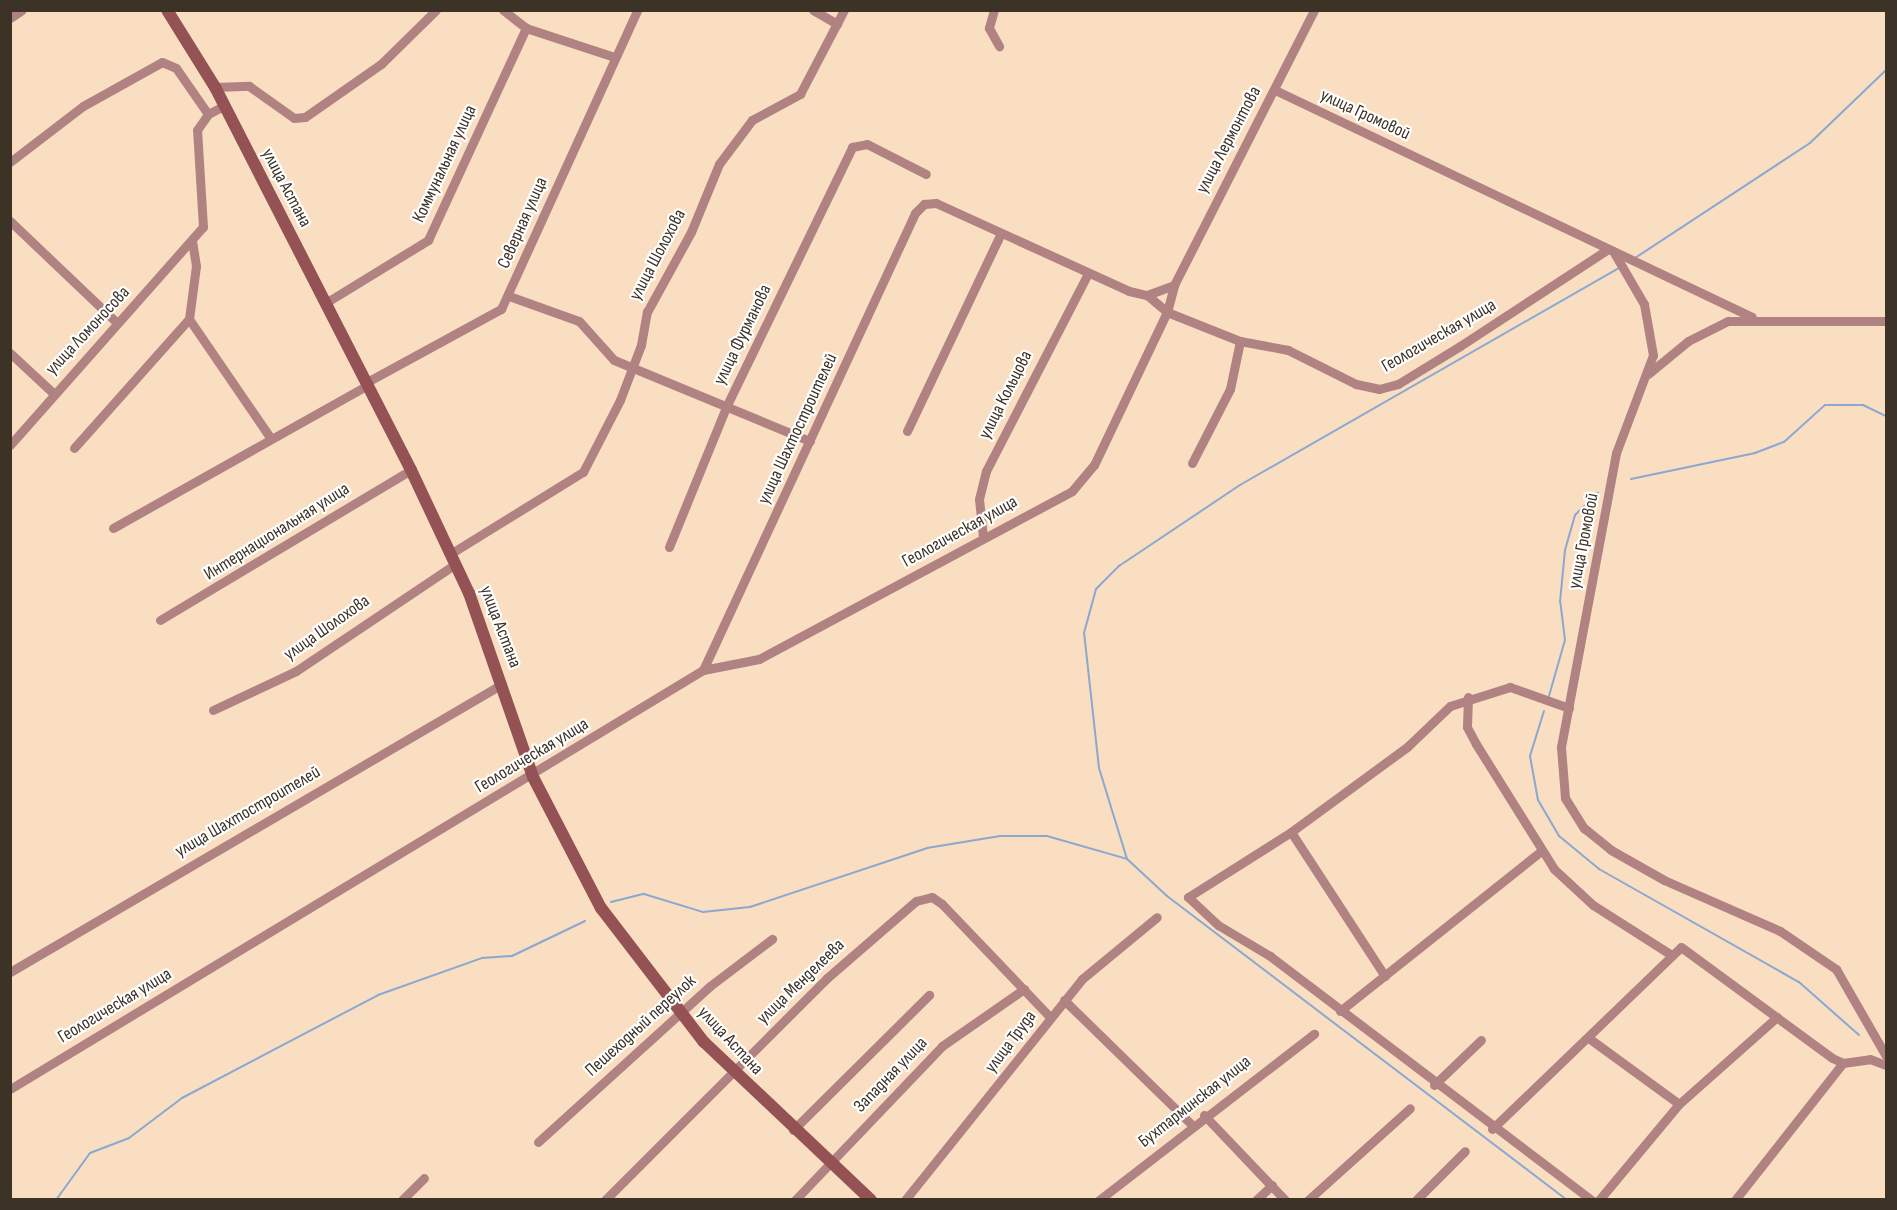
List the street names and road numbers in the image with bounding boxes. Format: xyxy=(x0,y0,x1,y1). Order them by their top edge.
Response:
street label: улица Лермонтова xyxy=(1192,83,1266,197)
street label: улица Громовой xyxy=(1317,85,1413,145)
street label: Коммунальная улица xyxy=(408,102,482,226)
street label: улица Астана xyxy=(256,145,316,231)
street label: Северная улица xyxy=(493,174,553,272)
street label: улица Шолохова xyxy=(625,206,691,304)
street label: улица Фурманова xyxy=(709,281,777,389)
street label: улица Ломоносова xyxy=(41,282,135,380)
street label: Геологическая улица xyxy=(1378,295,1500,377)
street label: улица Кольцова xyxy=(975,347,1037,443)
street label: улица Шахтостроителей xyxy=(754,350,842,508)
street label: Интернациональная улица xyxy=(200,479,354,585)
street label: Геологическая улица xyxy=(899,491,1021,573)
street label: улица Громовой xyxy=(1564,491,1604,591)
street label: улица Астана xyxy=(475,583,525,671)
street label: улица Шолохова xyxy=(280,591,374,665)
street label: Геологическая улица xyxy=(471,714,593,798)
street label: улица Шахтостроителей xyxy=(172,762,324,862)
street label: улица Менделеева xyxy=(753,935,849,1029)
street label: Геологическая улица xyxy=(54,964,176,1048)
street label: Пешеходный переулок xyxy=(581,971,701,1081)
street label: улица Астана xyxy=(693,1002,767,1080)
street label: улица Труда xyxy=(981,1007,1041,1077)
street label: Западная улица xyxy=(850,1033,932,1117)
street label: Бухтарминская улица xyxy=(1134,1051,1256,1153)

